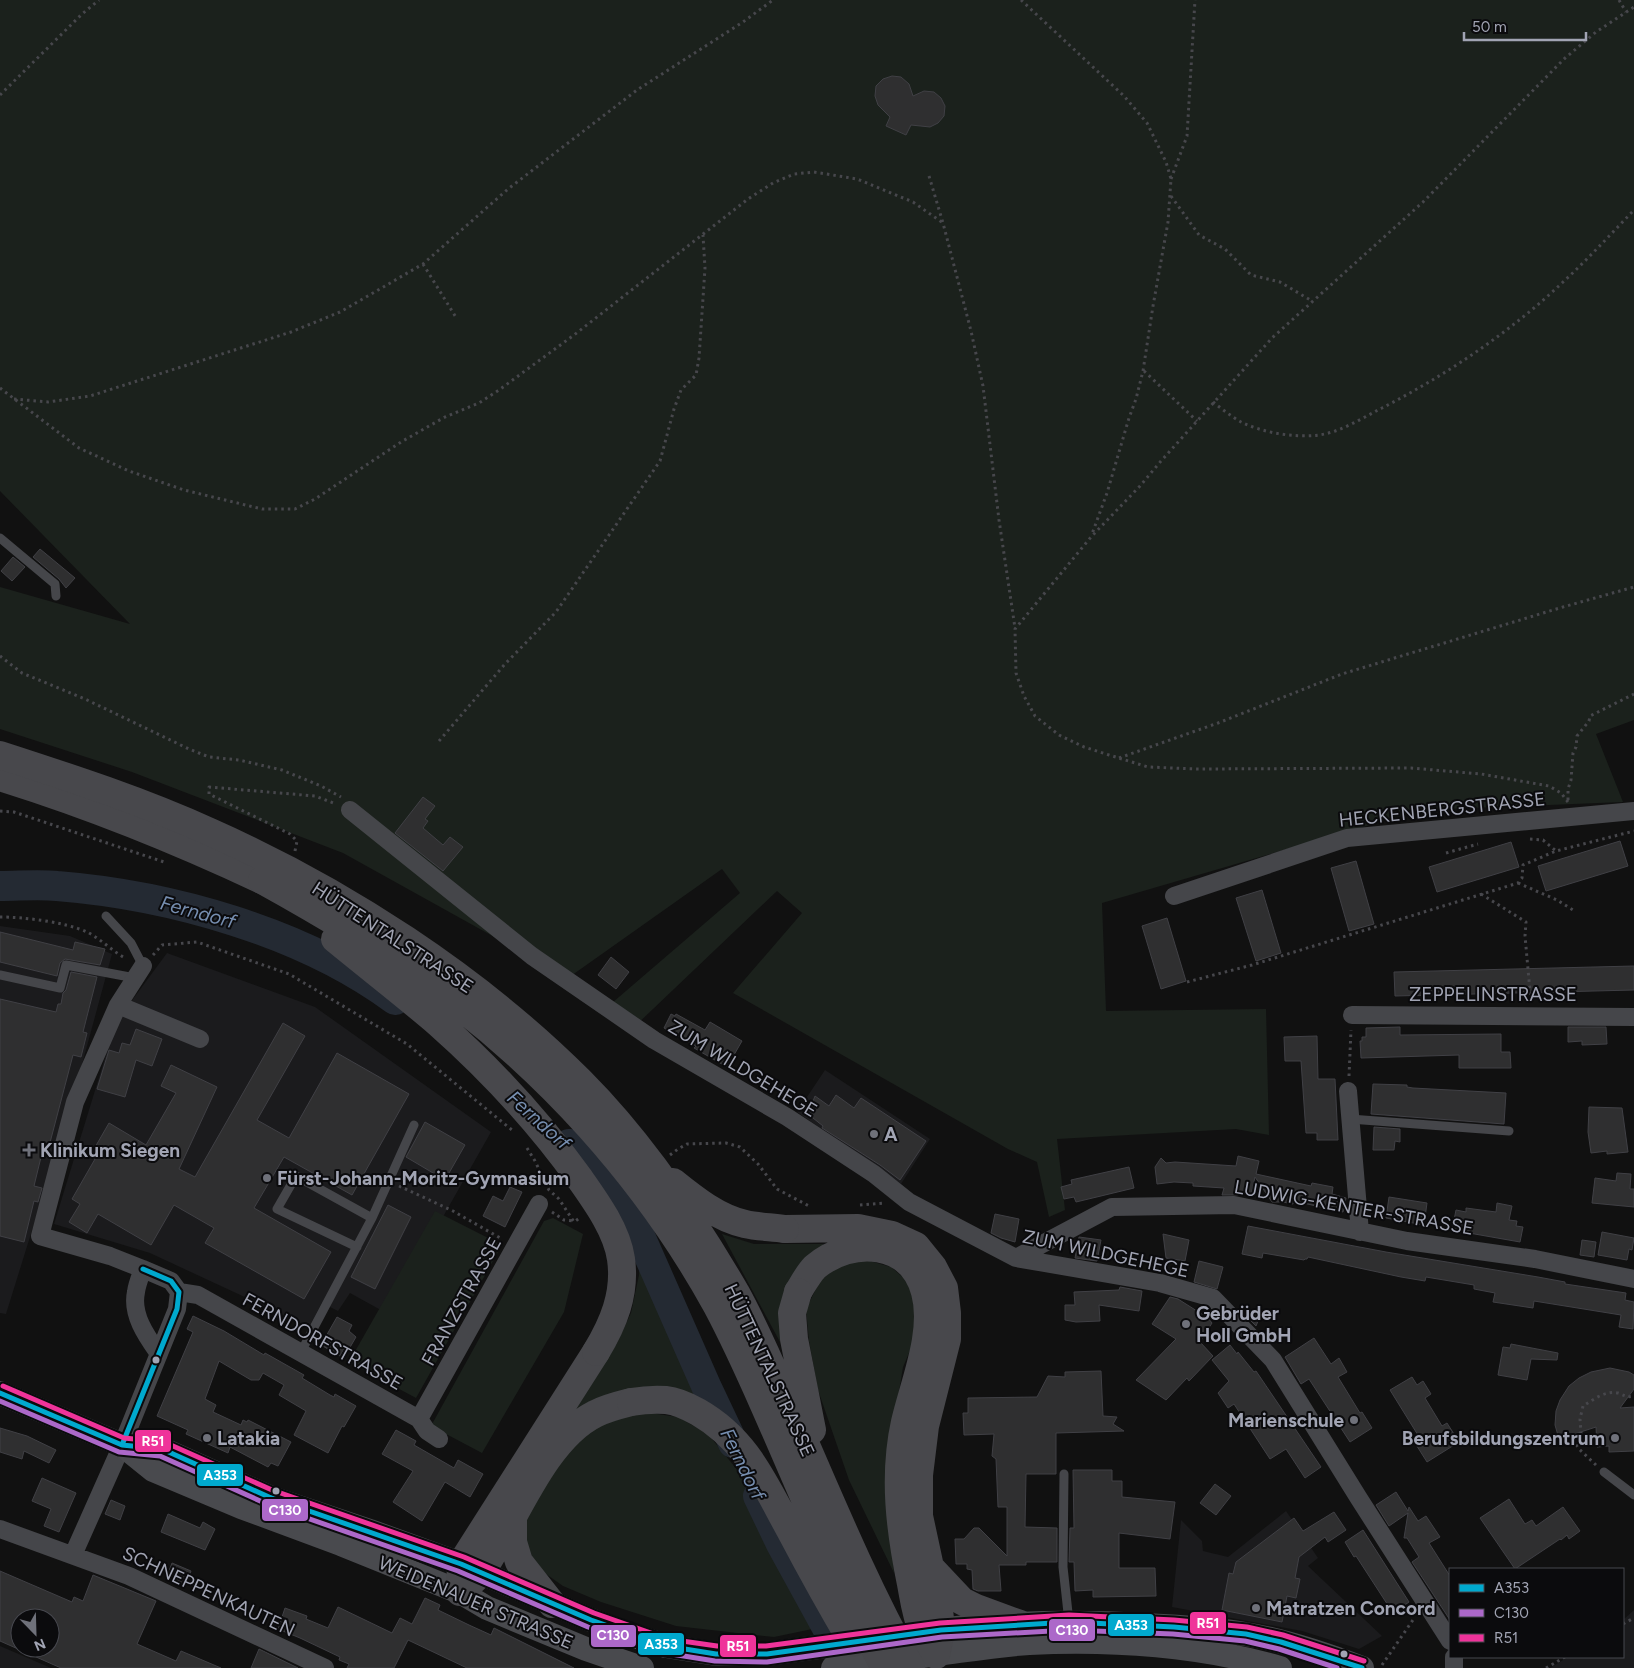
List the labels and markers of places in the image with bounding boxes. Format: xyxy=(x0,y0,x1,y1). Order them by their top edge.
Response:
place label: A xyxy=(884,1123,898,1146)
marker: A xyxy=(868,1128,880,1140)
place label: Klinikum Siegen xyxy=(40,1139,180,1162)
marker: Klinikum Siegen xyxy=(22,1143,36,1157)
place label: Fürst-Johann-Moritz-Gymnasium xyxy=(277,1167,569,1190)
marker: Fürst-Johann-Moritz-Gymnasium xyxy=(261,1172,273,1184)
place label: Gebrüder Holl GmbH xyxy=(1196,1302,1291,1347)
marker: Gebrüder Holl GmbH xyxy=(1180,1318,1192,1330)
unlabelled marker xyxy=(151,1355,161,1365)
place label: Marienschule xyxy=(1228,1409,1344,1432)
marker: Marienschule xyxy=(1348,1414,1360,1426)
place label: Latakia xyxy=(217,1427,280,1450)
place label: Berufsbildungszentrum xyxy=(1402,1427,1605,1450)
marker: Latakia xyxy=(201,1432,213,1444)
marker: Berufsbildungszentrum xyxy=(1609,1432,1621,1444)
unlabelled marker xyxy=(271,1486,281,1496)
place label: Matratzen Concord xyxy=(1266,1597,1435,1620)
marker: Matratzen Concord xyxy=(1250,1602,1262,1614)
unlabelled marker xyxy=(1339,1649,1349,1659)

